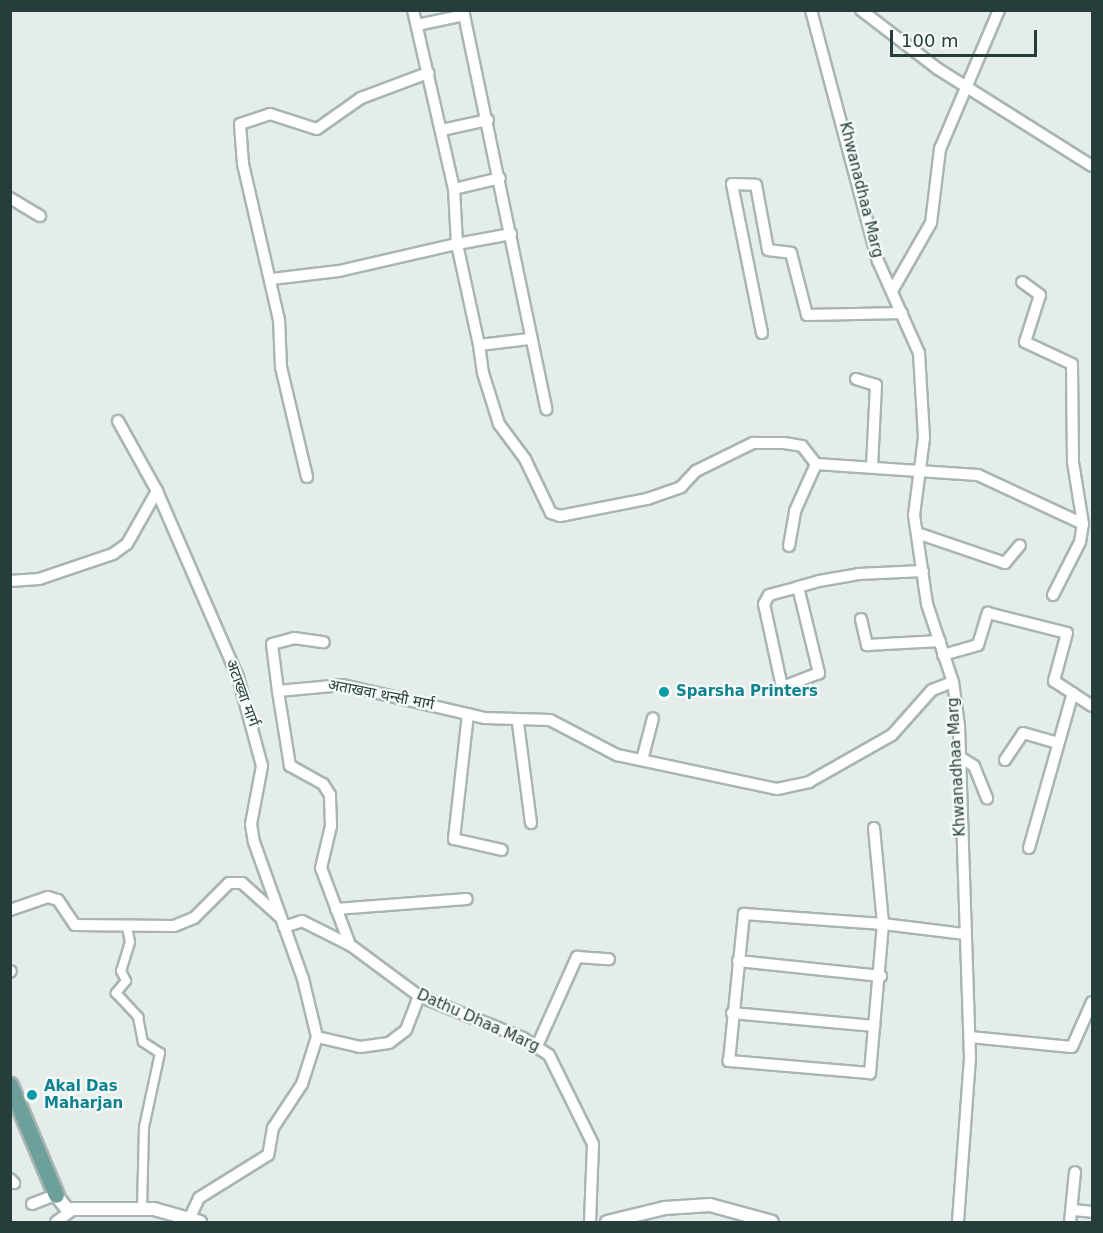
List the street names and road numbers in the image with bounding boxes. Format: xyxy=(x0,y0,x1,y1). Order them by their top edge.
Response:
street label: Khwanadhaa Marg xyxy=(835,120,887,260)
street label: अटाख्वा मार्ग xyxy=(222,657,262,729)
street label: अताखवा थन्सी मार्ग xyxy=(326,676,436,714)
street label: Khwanadhaa Marg xyxy=(944,697,970,837)
street label: Dathu Dhaa Marg xyxy=(414,986,542,1056)

